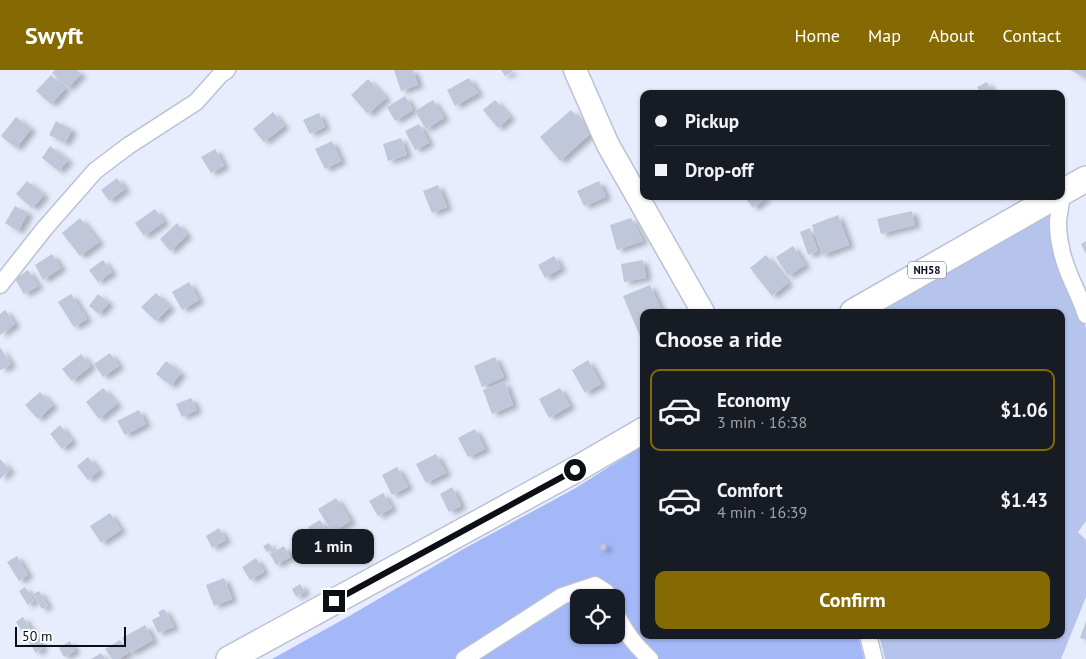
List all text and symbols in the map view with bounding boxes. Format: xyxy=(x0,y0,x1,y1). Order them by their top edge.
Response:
text: Swyft xyxy=(25,20,83,51)
text: Home xyxy=(794,24,840,47)
text: Map xyxy=(868,24,901,47)
text: About xyxy=(929,24,975,47)
text: Contact xyxy=(1003,24,1061,47)
text: Pickup xyxy=(685,109,739,133)
text: Drop-off xyxy=(685,158,753,182)
road number: NH58 xyxy=(908,262,946,278)
text: Choose a ride xyxy=(655,325,782,353)
icon: car xyxy=(657,388,702,433)
text: Economy xyxy=(717,388,790,412)
text: $1.06 xyxy=(1000,398,1048,422)
text: 3 min · 16:38 xyxy=(717,412,807,432)
route start xyxy=(564,459,586,481)
icon: car xyxy=(657,478,702,523)
text: Comfort xyxy=(717,478,783,502)
text: $1.43 xyxy=(1000,488,1048,512)
text: 4 min · 16:39 xyxy=(717,502,807,522)
callout: 1 min xyxy=(293,528,375,564)
text: 1 min xyxy=(313,536,353,556)
button: Confirm xyxy=(655,571,1050,629)
map controls xyxy=(570,589,625,644)
button: locate xyxy=(570,589,625,644)
route end xyxy=(323,590,345,612)
scale bar xyxy=(15,624,126,647)
text: 50 m xyxy=(22,627,52,645)

